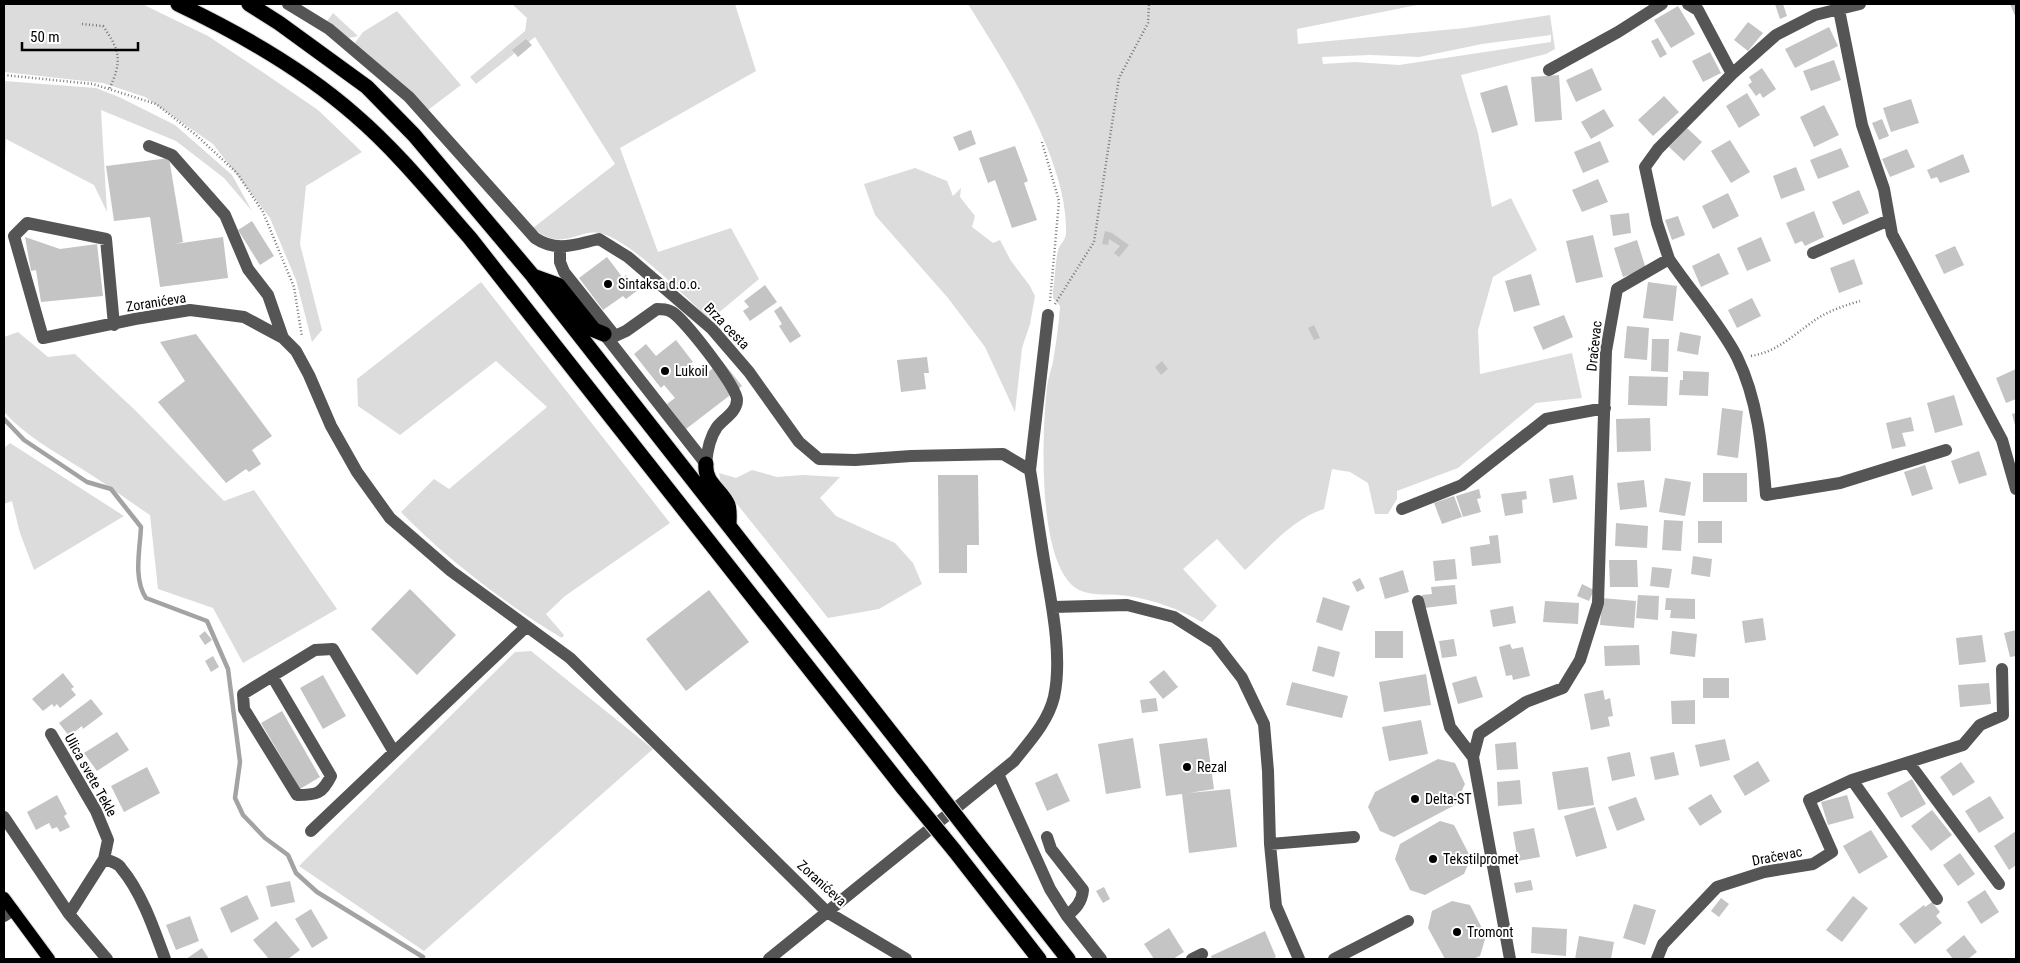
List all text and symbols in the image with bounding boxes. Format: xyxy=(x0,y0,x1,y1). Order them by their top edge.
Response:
scale bar xyxy=(22,20,139,52)
text: 50 m xyxy=(30,28,60,46)
place label: Sintaksa d.o.o. xyxy=(618,276,701,292)
marker: Sintaksa d.o.o. xyxy=(602,278,614,290)
street label: Zoranićeva xyxy=(125,289,187,315)
street label: Brza cesta xyxy=(701,299,753,353)
street label: Dračevac xyxy=(1583,320,1605,372)
place label: Lukoil xyxy=(675,363,708,379)
marker: Lukoil xyxy=(659,365,671,377)
street label: Ulica svete Tekle xyxy=(62,731,121,820)
place label: Rezal xyxy=(1197,759,1227,775)
marker: Rezal xyxy=(1181,761,1193,773)
place label: Delta-ST xyxy=(1425,791,1472,807)
marker: Delta-ST xyxy=(1409,793,1421,805)
street label: Dračevac xyxy=(1751,843,1803,869)
place label: Tekstilpromet xyxy=(1443,851,1519,867)
marker: Tekstilpromet xyxy=(1427,853,1439,865)
street label: Zoranićeva xyxy=(794,857,850,909)
place label: Tromont xyxy=(1467,924,1513,940)
marker: Tromont xyxy=(1451,926,1463,938)

